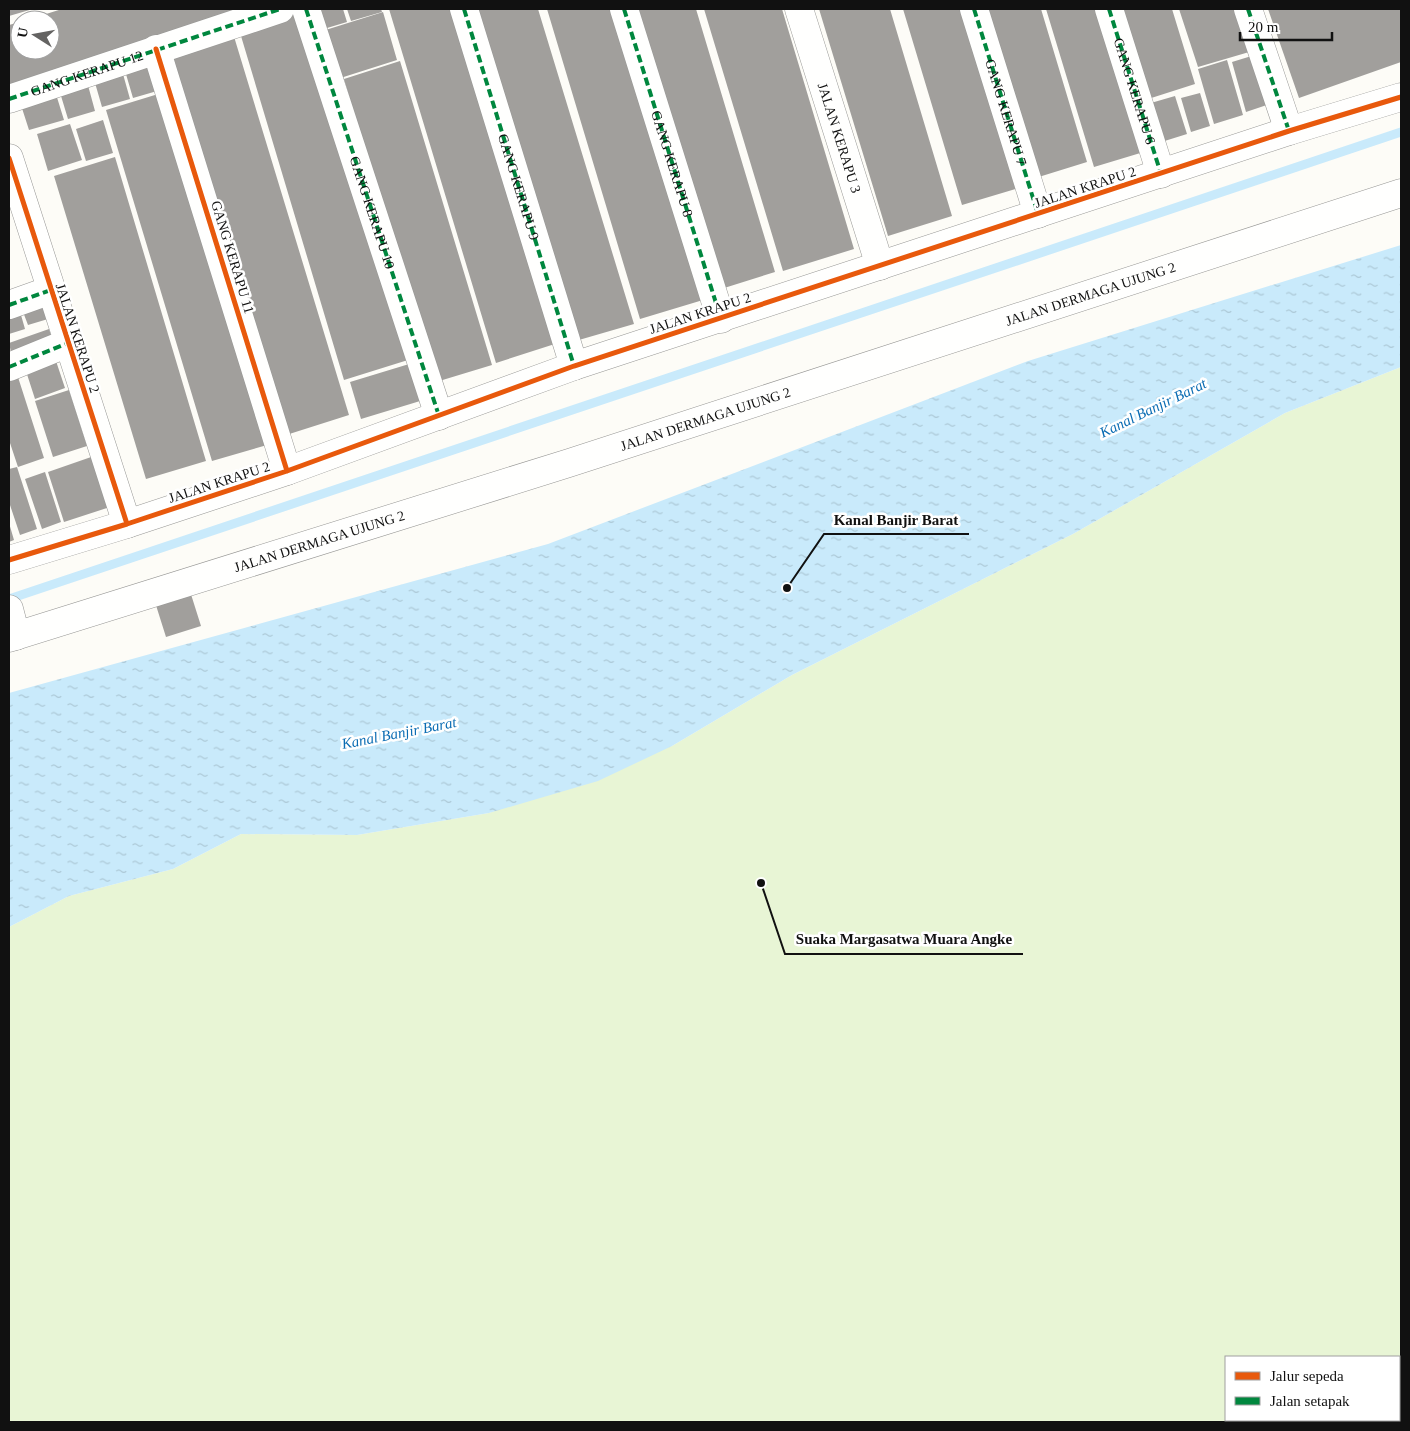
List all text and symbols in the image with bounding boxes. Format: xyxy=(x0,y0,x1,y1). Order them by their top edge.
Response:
north arrow xyxy=(10,10,60,60)
scale bar xyxy=(1240,10,1332,42)
text: 20 m xyxy=(1248,19,1279,35)
text: U xyxy=(14,26,31,39)
street label: GANG KERAPU 6 xyxy=(1111,36,1158,146)
street label: GANG KERAPU 12 xyxy=(29,48,145,99)
street label: GANG KERAPU 7 xyxy=(982,57,1029,167)
street label: JALAN KERAPU 3 xyxy=(815,81,863,195)
street label: GANG KERAPU 8 xyxy=(648,109,696,219)
street label: GANG KERAPU 9 xyxy=(495,132,542,242)
street label: GANG KERAPU 10 xyxy=(347,154,397,271)
street label: JALAN KRAPU 2 xyxy=(1033,164,1138,211)
street label: GANG KERAPU 11 xyxy=(208,199,257,315)
street label: JALAN DERMAGA UJUNG 2 xyxy=(1004,260,1178,329)
street label: JALAN KERAPU 2 xyxy=(53,281,102,395)
street label: JALAN KRAPU 2 xyxy=(648,290,753,337)
water label: Kanal Banjir Barat xyxy=(1096,375,1210,441)
street label: JALAN DERMAGA UJUNG 2 xyxy=(619,385,792,454)
street label: JALAN KRAPU 2 xyxy=(167,459,272,506)
callout: Kanal Banjir Barat xyxy=(824,504,969,534)
street label: JALAN DERMAGA UJUNG 2 xyxy=(232,508,407,575)
text: Kanal Banjir Barat xyxy=(834,512,958,528)
water label: Kanal Banjir Barat xyxy=(339,714,459,752)
callout: Suaka Margasatwa Muara Angke xyxy=(785,924,1023,954)
text: Suaka Margasatwa Muara Angke xyxy=(796,931,1012,947)
legend xyxy=(1225,1356,1400,1421)
text: Jalur sepeda xyxy=(1270,1368,1344,1384)
text: Jalan setapak xyxy=(1270,1393,1350,1409)

